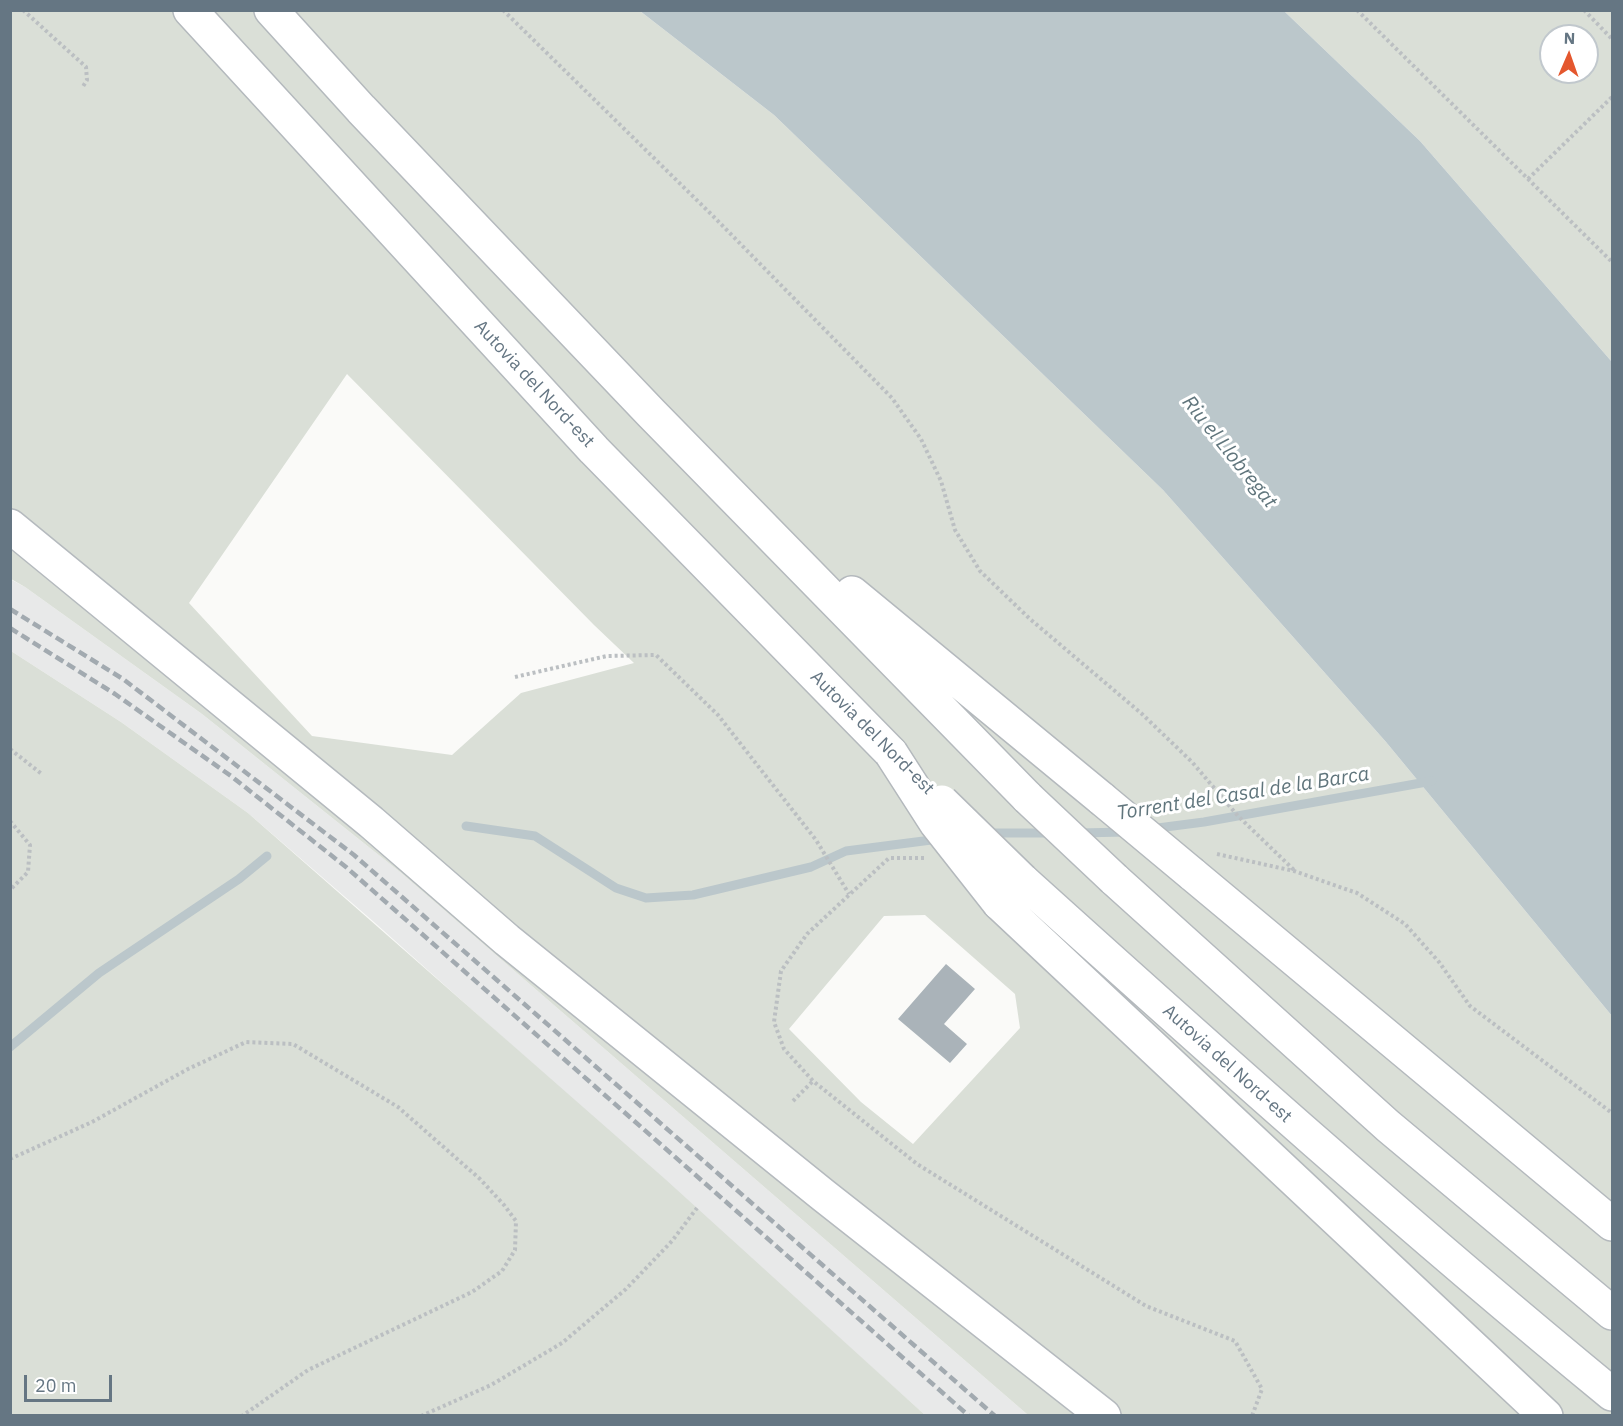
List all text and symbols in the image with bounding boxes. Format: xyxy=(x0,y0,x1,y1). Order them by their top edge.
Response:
north arrow xyxy=(1539,24,1599,84)
text: N xyxy=(1563,28,1576,48)
street label: Autovia del Nord-est xyxy=(469,316,599,452)
water label: Riu el Llobregat xyxy=(1177,391,1281,513)
street label: Autovia del Nord-est xyxy=(805,666,939,800)
water label: Torrent del Casal de la Barca xyxy=(1115,762,1371,826)
street label: Autovia del Nord-est xyxy=(1158,1000,1296,1128)
scale bar xyxy=(27,1363,116,1401)
text: 20 m xyxy=(35,1374,77,1397)

